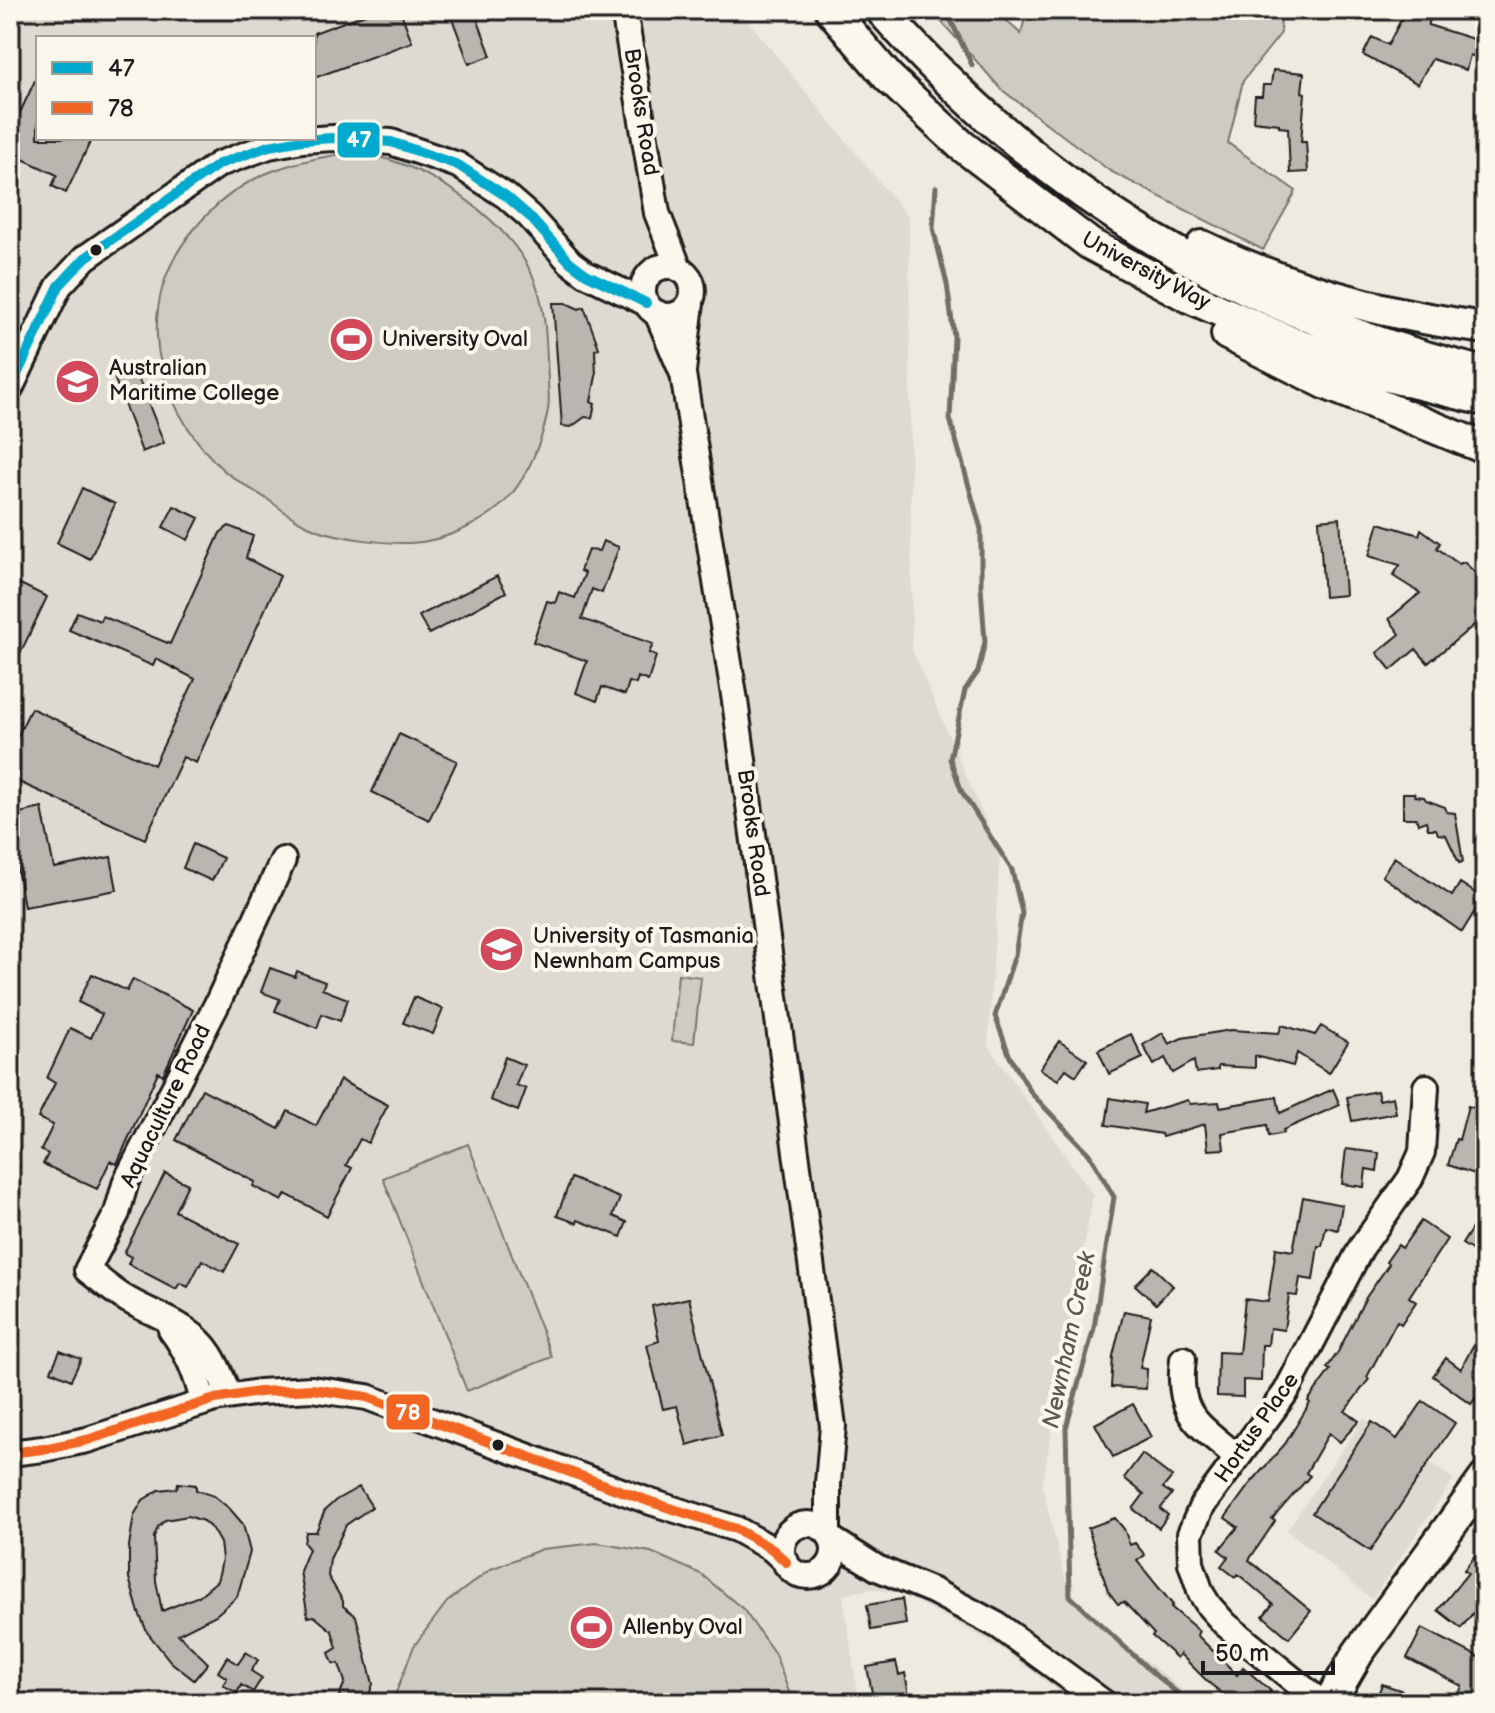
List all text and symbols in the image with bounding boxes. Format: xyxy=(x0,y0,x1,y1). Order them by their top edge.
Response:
legend xyxy=(36,36,316,140)
street label: Brooks Road xyxy=(618,46,664,178)
text: 47 xyxy=(108,54,135,83)
text: 78 xyxy=(108,94,134,123)
line badge: 47 xyxy=(336,121,381,159)
text: 47 xyxy=(346,127,372,154)
street label: University Way xyxy=(1077,226,1215,316)
unlabelled marker xyxy=(88,242,104,258)
sports icon: University Oval xyxy=(327,315,375,363)
place label: University Oval xyxy=(382,326,528,353)
place label: Australian Maritime College xyxy=(109,355,279,407)
school or university icon: Australian Maritime College xyxy=(54,357,102,405)
street label: Brooks Road xyxy=(731,768,775,898)
place label: University of Tasmania Newnham Campus xyxy=(533,923,754,975)
school or university icon: University of Tasmania Newnham Campus xyxy=(478,925,526,973)
street label: Aquaculture Road xyxy=(115,1020,217,1192)
water label: Newnham Creek xyxy=(1036,1248,1102,1431)
street label: Hortus Place xyxy=(1209,1368,1305,1488)
line badge: 78 xyxy=(385,1393,431,1431)
text: 78 xyxy=(395,1400,421,1427)
unlabelled marker xyxy=(490,1437,506,1453)
sports icon: Allenby Oval xyxy=(568,1603,616,1651)
place label: Allenby Oval xyxy=(623,1614,743,1641)
scale bar xyxy=(1203,1625,1333,1675)
text: 50 m xyxy=(1215,1639,1269,1668)

